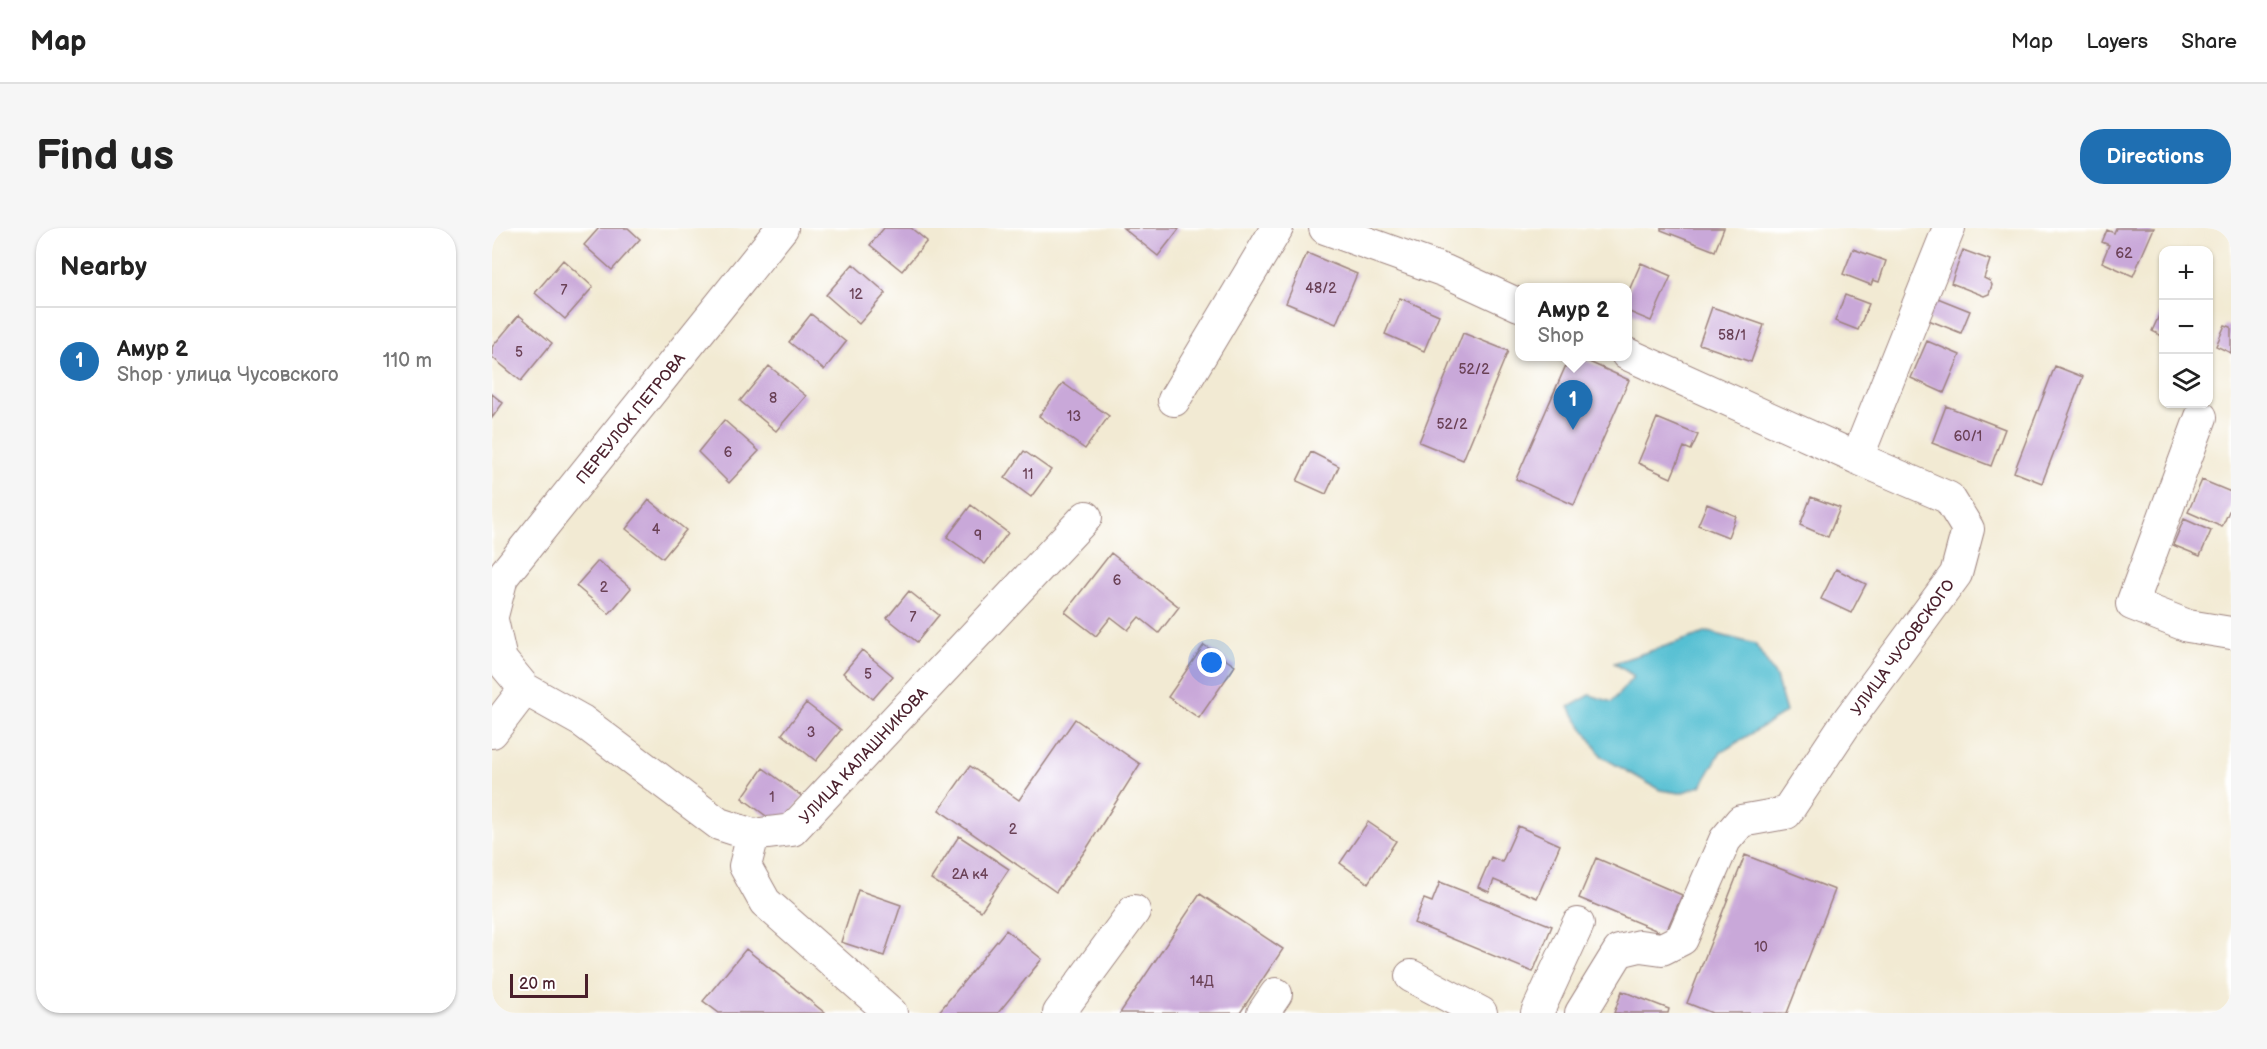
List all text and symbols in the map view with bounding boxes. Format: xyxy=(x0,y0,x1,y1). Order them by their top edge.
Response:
text: Map xyxy=(30,25,86,58)
text: Map xyxy=(2011,29,2053,54)
text: Layers xyxy=(2086,29,2148,54)
text: Share xyxy=(2181,29,2237,54)
button: Directions xyxy=(2080,129,2231,184)
text: Find us xyxy=(36,131,174,182)
house number: 62 xyxy=(2116,245,2133,262)
map controls xyxy=(2159,246,2213,408)
button: + xyxy=(2159,246,2213,300)
text: Nearby xyxy=(60,252,147,283)
house number: 48/2 xyxy=(1305,280,1337,297)
house number: 7 xyxy=(561,282,568,299)
popup xyxy=(1515,283,1632,361)
house number: 12 xyxy=(849,286,864,303)
text: Амур 2 xyxy=(1538,297,1609,324)
button: − xyxy=(2159,300,2213,354)
text: Shop xyxy=(1538,324,1584,348)
house number: 58/1 xyxy=(1718,327,1746,344)
text: Амур 2 xyxy=(117,336,188,363)
house number: 5 xyxy=(515,344,523,361)
text: 1 xyxy=(75,349,84,373)
text: 110 m xyxy=(383,349,432,373)
street label: ПЕРЕУЛОК ПЕТРОВА xyxy=(573,349,690,488)
button: layers xyxy=(2159,354,2213,408)
house number: 52/2 xyxy=(1459,361,1490,378)
text: Shop · улица Чусовского xyxy=(117,363,338,387)
pin: 1 xyxy=(1554,380,1592,430)
house number: 8 xyxy=(769,390,777,407)
house number: 13 xyxy=(1067,408,1081,425)
house number: 52/2 xyxy=(1437,416,1468,433)
house number: 60/1 xyxy=(1954,428,1982,445)
house number: 6 xyxy=(724,444,733,461)
house number: 11 xyxy=(1023,466,1033,483)
house number: 4 xyxy=(652,521,661,538)
house number: 9 xyxy=(974,527,982,544)
house number: 6 xyxy=(1113,572,1122,589)
street label: УЛИЦА ЧУСОВСКОГО xyxy=(1847,576,1959,720)
house number: 2 xyxy=(600,579,609,596)
house number: 7 xyxy=(910,609,917,626)
your location xyxy=(1197,648,1226,677)
house number: 5 xyxy=(864,666,872,683)
street label: УЛИЦА КАЛАШНИКОВА xyxy=(796,684,932,828)
house number: 3 xyxy=(807,724,815,741)
house number: 1 xyxy=(769,789,775,806)
house number: 2 xyxy=(1009,821,1018,838)
house number: 2А к4 xyxy=(952,866,989,883)
house number: 10 xyxy=(1754,939,1768,956)
scale bar xyxy=(510,971,588,998)
house number: 14Д xyxy=(1190,973,1214,990)
text: 20 m xyxy=(519,975,555,994)

